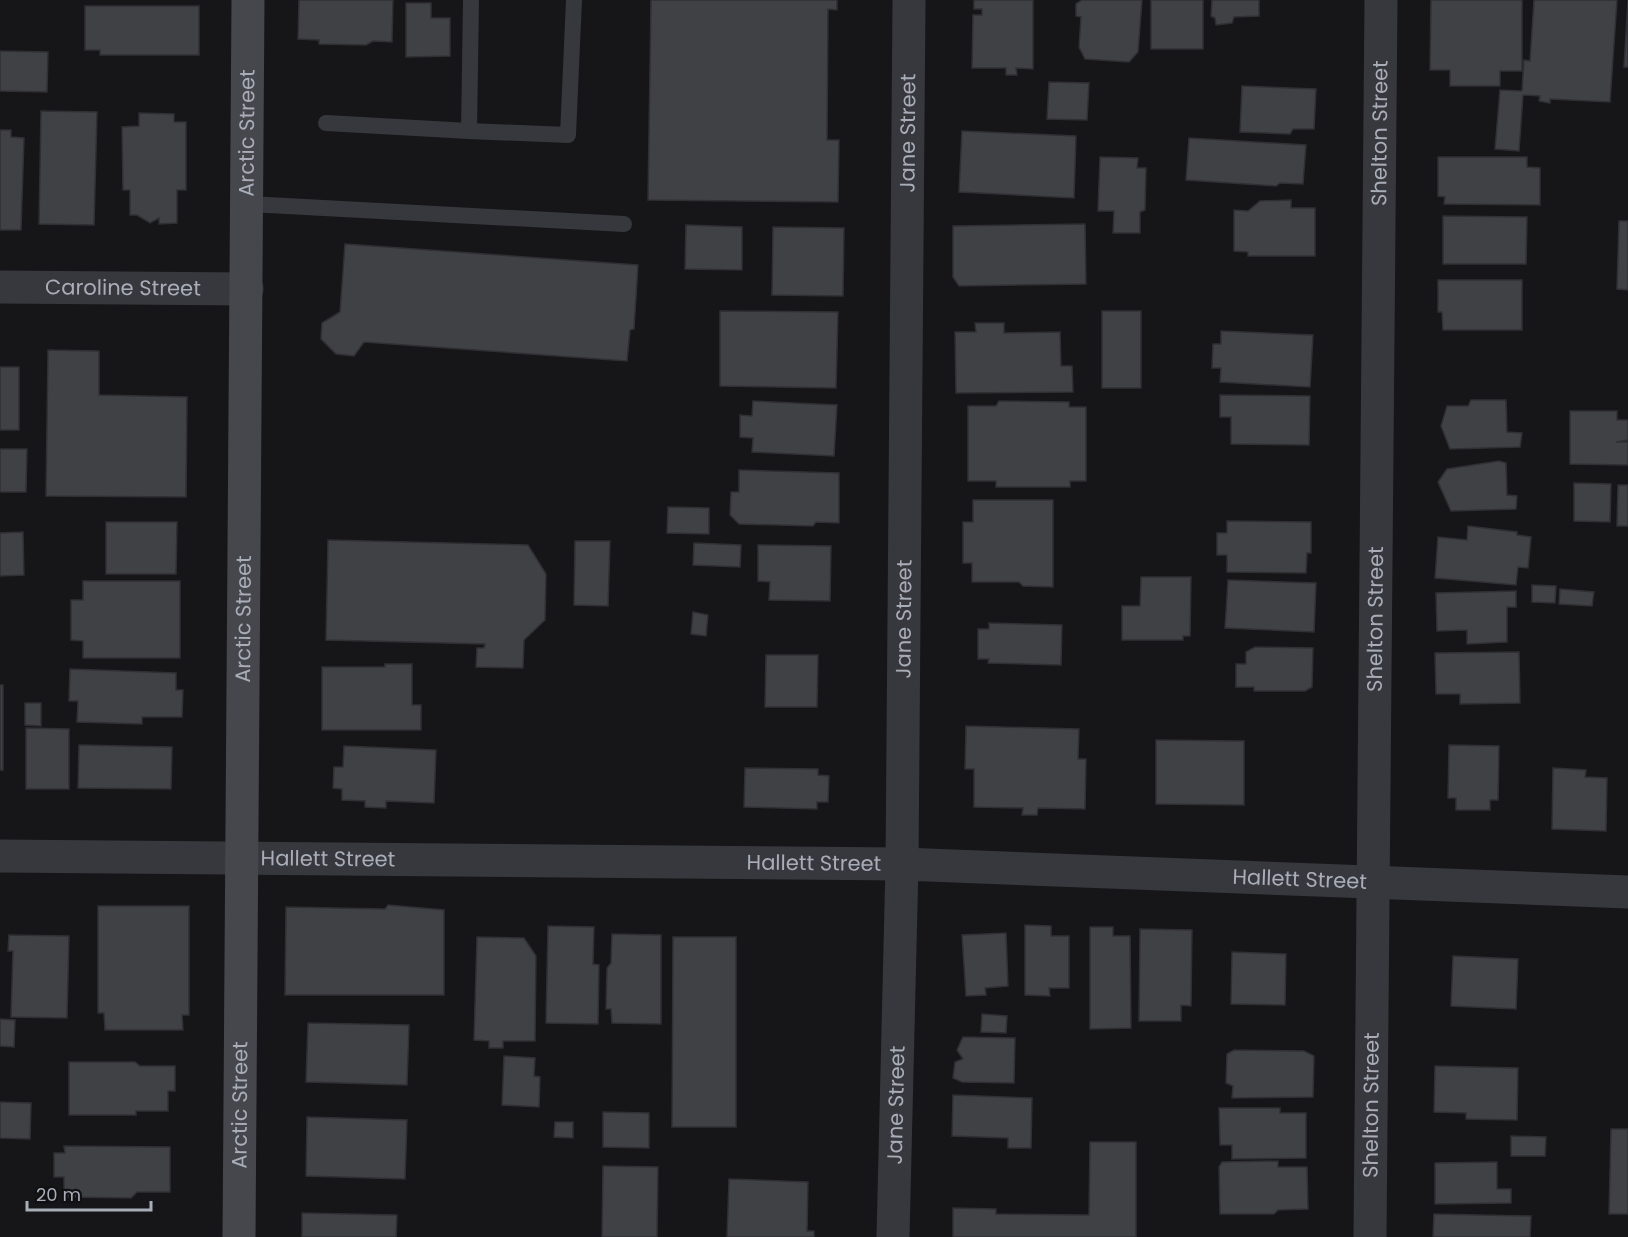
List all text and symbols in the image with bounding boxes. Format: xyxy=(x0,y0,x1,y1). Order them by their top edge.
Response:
street label: Shelton Street xyxy=(1364,60,1394,206)
street label: Arctic Street xyxy=(232,69,261,197)
street label: Jane Street xyxy=(892,74,922,193)
street label: Caroline Street xyxy=(45,272,201,303)
street label: Shelton Street xyxy=(1360,546,1390,692)
street label: Arctic Street xyxy=(228,555,258,683)
street label: Jane Street xyxy=(889,560,918,679)
street label: Hallett Street xyxy=(261,843,395,874)
street label: Hallett Street xyxy=(747,848,881,878)
street label: Hallett Street xyxy=(1232,862,1367,896)
street label: Shelton Street xyxy=(1356,1032,1386,1178)
street label: Arctic Street xyxy=(224,1041,254,1169)
street label: Jane Street xyxy=(880,1045,912,1165)
scale bar xyxy=(27,1174,152,1212)
text: 20 m xyxy=(36,1182,81,1207)

